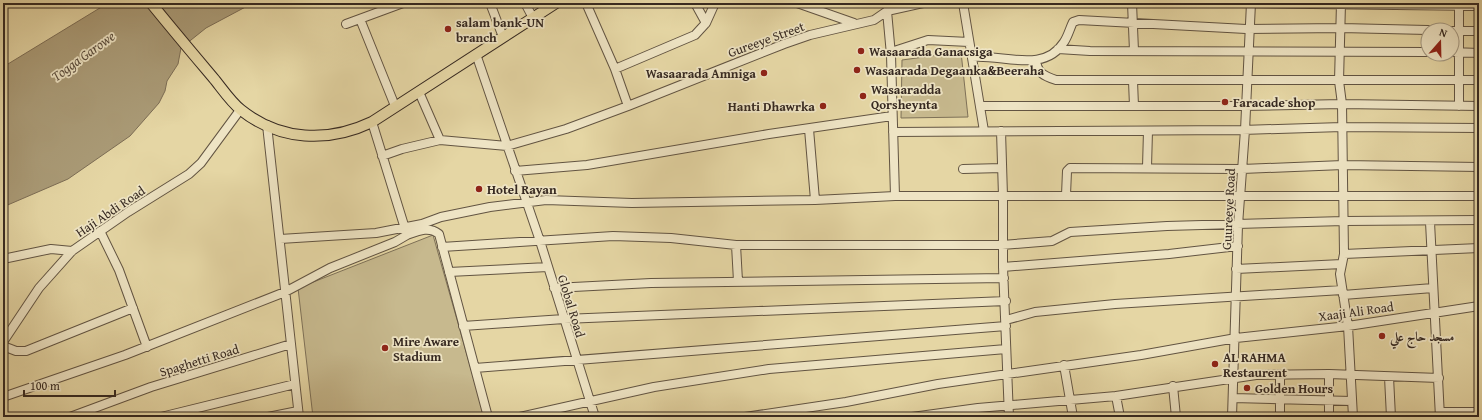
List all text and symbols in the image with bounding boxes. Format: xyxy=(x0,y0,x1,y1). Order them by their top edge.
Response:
place label: salam bank-UN branch xyxy=(456,13,544,47)
street label: Gureeye Street xyxy=(725,17,807,62)
north arrow xyxy=(1420,22,1460,62)
marker: salam bank-UN branch xyxy=(443,24,453,34)
text: N xyxy=(1437,24,1450,42)
water label: Togga Garowe xyxy=(47,26,119,86)
place label: Wasaarada Ganacsiga xyxy=(869,42,993,61)
marker: Wasaarada Ganacsiga xyxy=(856,46,866,56)
place label: Wasaarada Degaanka&Beeraha xyxy=(865,61,1045,80)
place label: Wasaarada Amniga xyxy=(646,64,756,83)
marker: Wasaarada Degaanka&Beeraha xyxy=(852,65,862,75)
marker: Wasaarada Amniga xyxy=(759,68,769,78)
place label: Wasaaradda Qorsheynta xyxy=(871,80,942,114)
marker: Wasaaradda Qorsheynta xyxy=(858,91,868,101)
place label: Faracade shop xyxy=(1233,93,1316,112)
place label: Hanti Dhawrka xyxy=(728,97,815,116)
marker: Faracade shop xyxy=(1220,97,1230,107)
marker: Hanti Dhawrka xyxy=(818,101,828,111)
street label: Guureeye Road xyxy=(1217,168,1240,250)
place label: Hotel Rayan xyxy=(487,180,557,199)
street label: Haji Abdi Road xyxy=(72,181,149,242)
marker: Hotel Rayan xyxy=(474,184,484,194)
street label: Global Road xyxy=(553,273,590,340)
street label: Xaaji Ali Road xyxy=(1317,297,1395,326)
place label: مسجد حاج علي xyxy=(1389,327,1454,349)
marker: مسجد حاج علي xyxy=(1377,331,1387,341)
place label: Mire Aware Stadium xyxy=(393,332,459,366)
street label: Spaghetti Road xyxy=(157,339,241,382)
marker: Mire Aware Stadium xyxy=(380,343,390,353)
place label: AL RAHMA Restaurent xyxy=(1223,348,1287,382)
marker: AL RAHMA Restaurent xyxy=(1210,359,1220,369)
scale bar xyxy=(24,372,115,398)
text: 100 m xyxy=(30,377,60,394)
place label: Golden Hours xyxy=(1255,379,1334,398)
marker: Golden Hours xyxy=(1242,383,1252,393)

